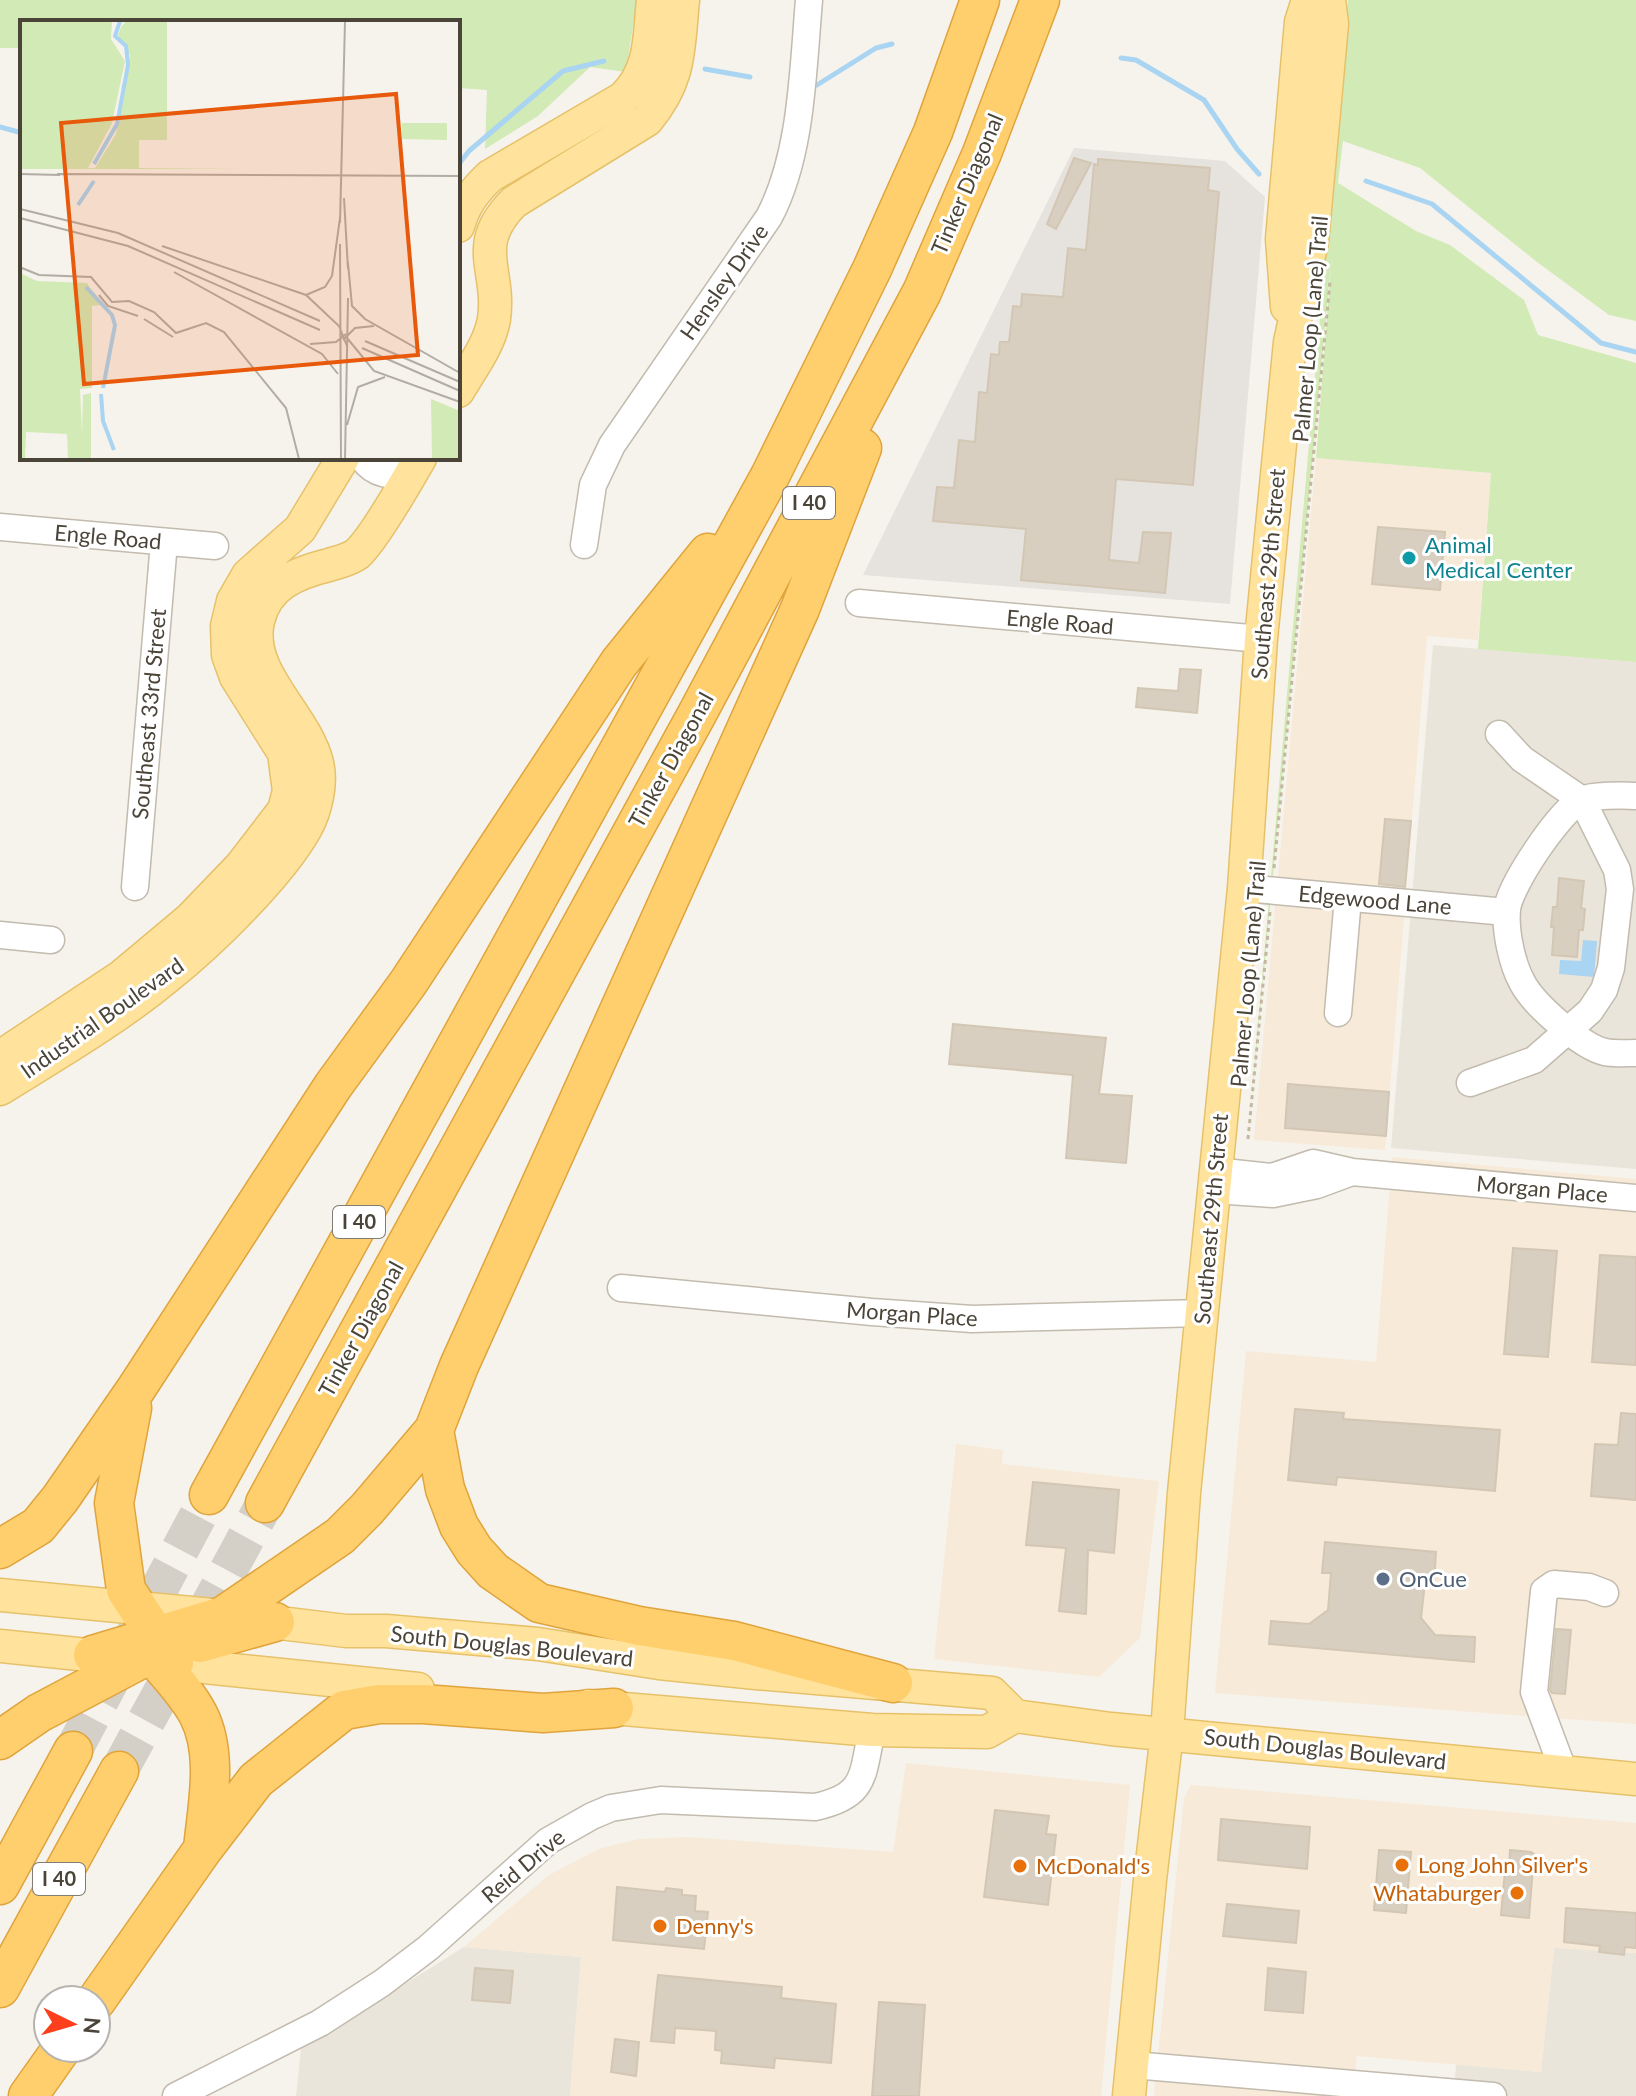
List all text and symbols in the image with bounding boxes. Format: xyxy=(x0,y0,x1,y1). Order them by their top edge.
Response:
inset map xyxy=(20,20,460,460)
street label: Tinker Diagonal xyxy=(925,109,1008,258)
street label: Palmer Loop (Lane) Trail xyxy=(1286,214,1333,443)
street label: Hensley Drive xyxy=(674,219,773,345)
street label: Southeast 29th Street xyxy=(1245,467,1290,681)
road number: I 40 xyxy=(783,487,835,519)
street label: Engle Road xyxy=(53,518,163,555)
place label: Animal Medical Center xyxy=(1425,531,1572,583)
marker: Animal Medical Center xyxy=(1400,549,1418,567)
street label: Engle Road xyxy=(1005,603,1115,640)
street label: Southeast 33rd Street xyxy=(126,607,171,820)
street label: Tinker Diagonal xyxy=(622,687,719,832)
street label: Palmer Loop (Lane) Trail xyxy=(1224,859,1271,1088)
street label: Edgewood Lane xyxy=(1297,879,1453,920)
street label: Industrial Boulevard xyxy=(15,951,188,1084)
street label: Southeast 29th Street xyxy=(1188,1112,1233,1326)
street label: Morgan Place xyxy=(1475,1169,1609,1208)
road number: I 40 xyxy=(333,1206,385,1238)
street label: Tinker Diagonal xyxy=(312,1256,409,1401)
street label: Morgan Place xyxy=(845,1295,979,1332)
place label: OnCue xyxy=(1399,1565,1467,1592)
marker: OnCue xyxy=(1374,1570,1392,1588)
street label: South Douglas Boulevard xyxy=(389,1619,635,1672)
street label: South Douglas Boulevard xyxy=(1202,1722,1448,1775)
street label: Reid Drive xyxy=(476,1823,570,1908)
place label: Long John Silver's xyxy=(1418,1851,1588,1878)
place label: McDonald's xyxy=(1036,1852,1150,1879)
marker: Long John Silver's xyxy=(1393,1856,1411,1874)
marker: McDonald's xyxy=(1011,1857,1029,1875)
road number: I 40 xyxy=(33,1863,85,1895)
place label: Whataburger xyxy=(1373,1879,1501,1906)
marker: Whataburger xyxy=(1508,1884,1526,1902)
place label: Denny's xyxy=(676,1912,754,1939)
marker: Denny's xyxy=(651,1917,669,1935)
north arrow xyxy=(32,1984,112,2064)
text: N xyxy=(78,2016,107,2035)

